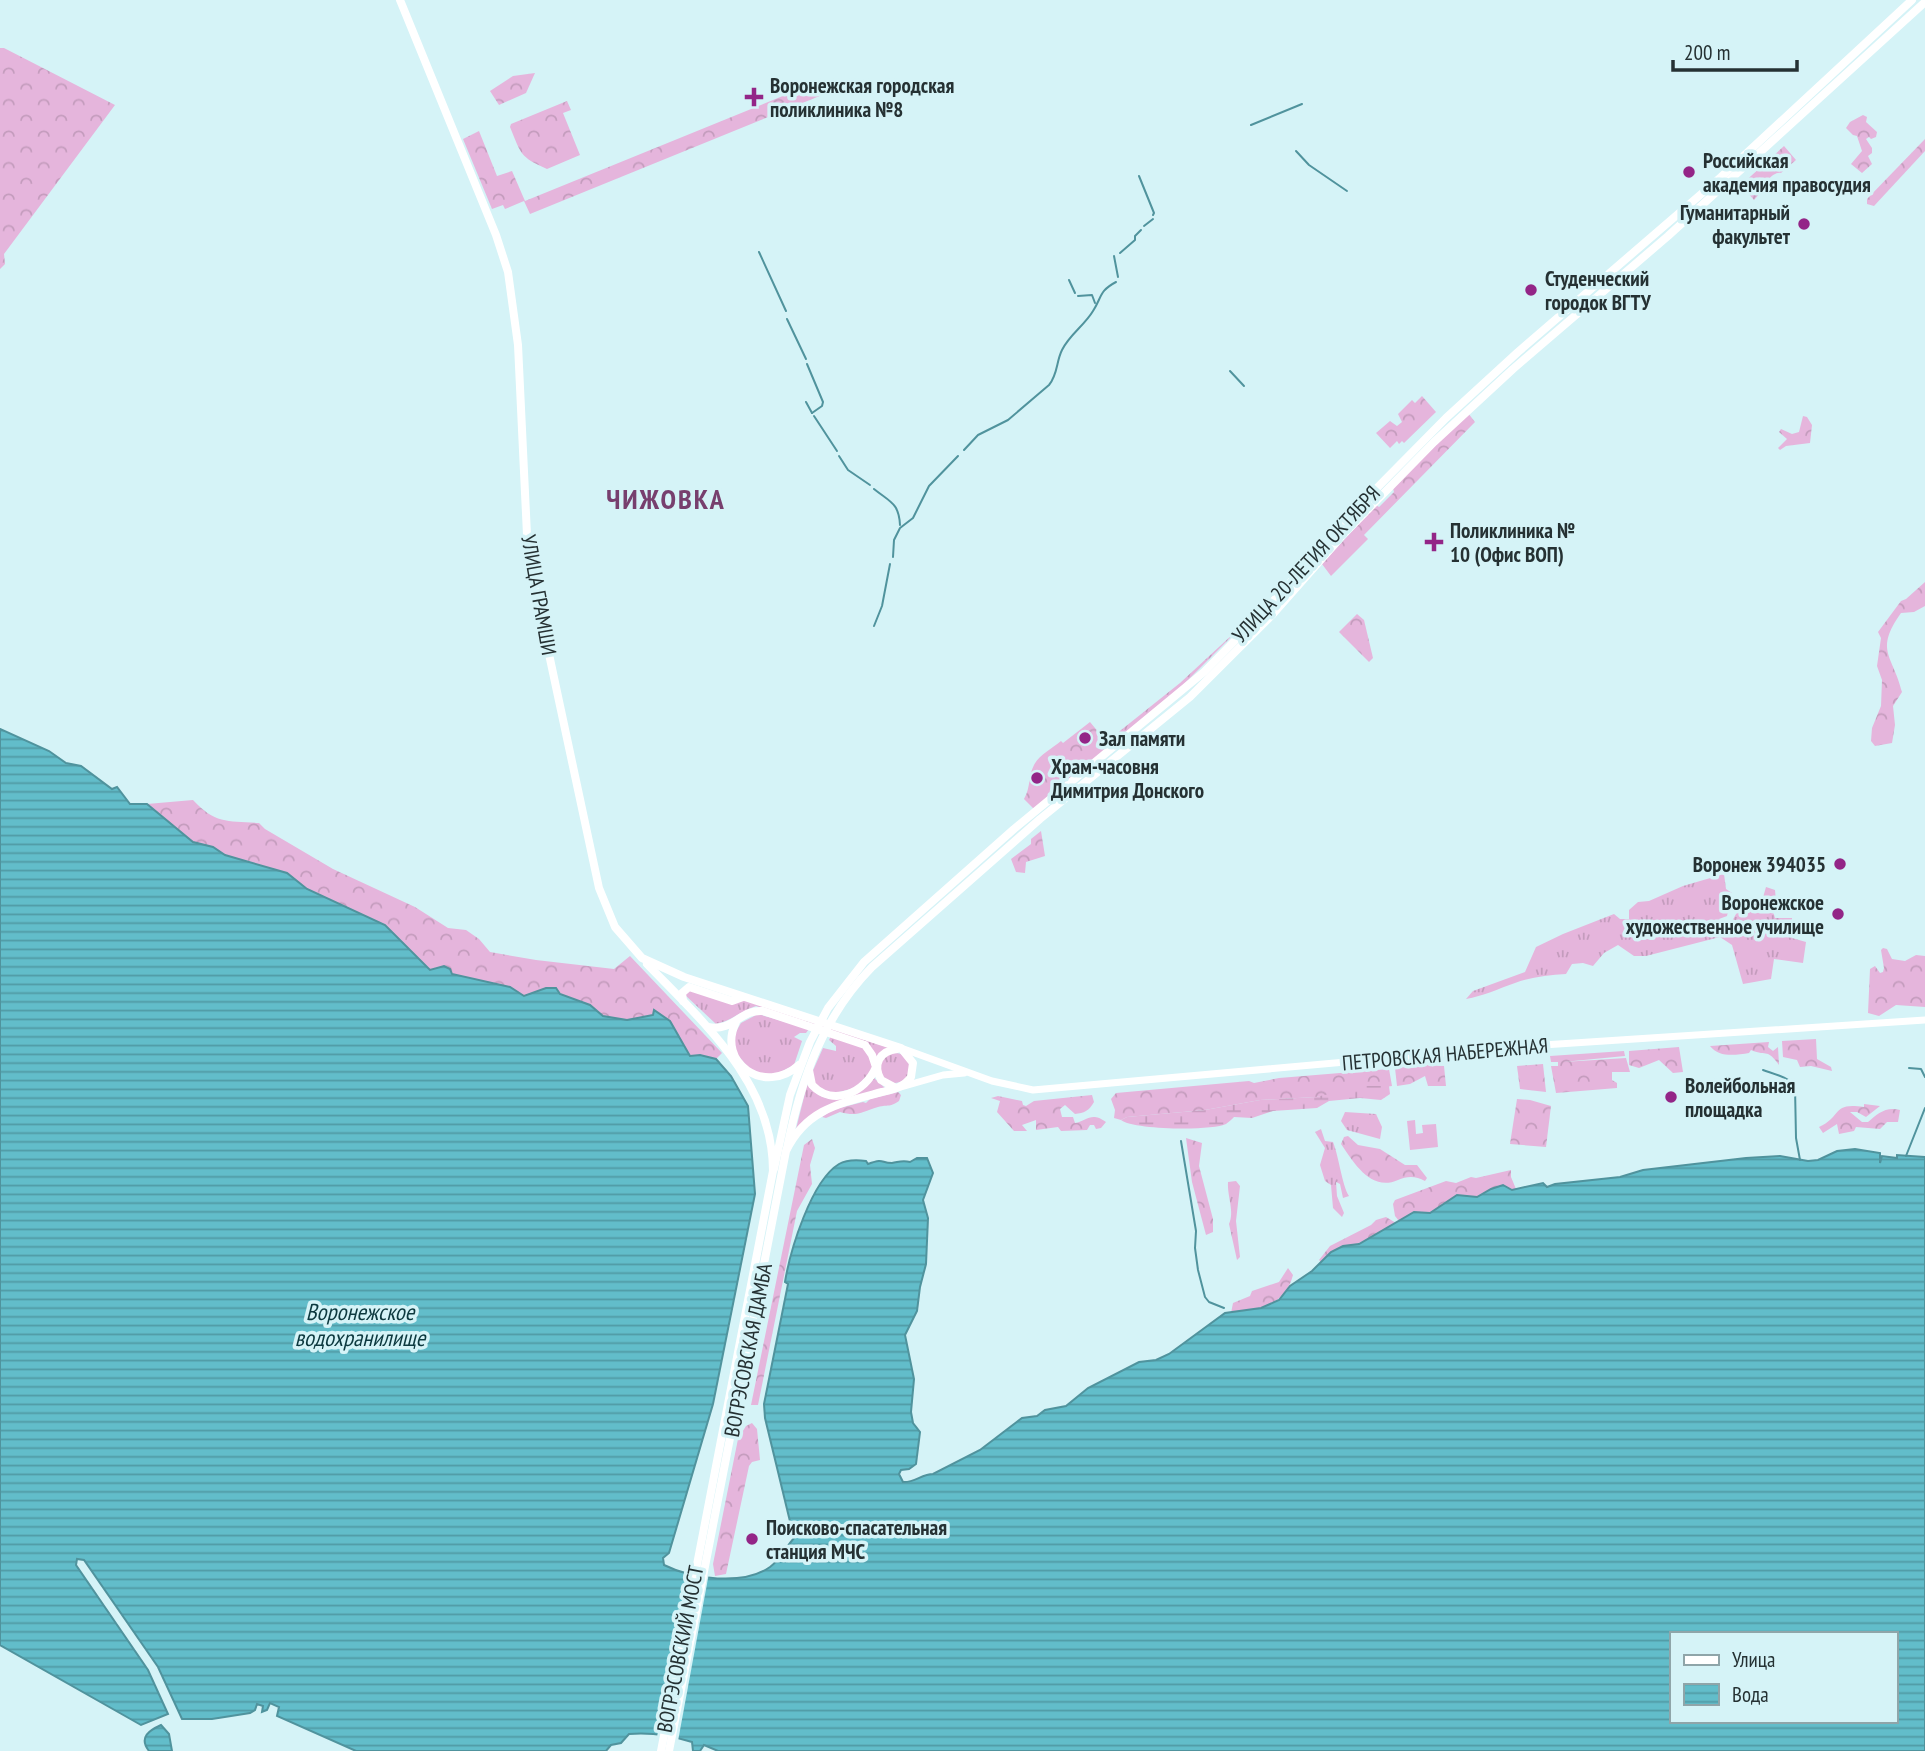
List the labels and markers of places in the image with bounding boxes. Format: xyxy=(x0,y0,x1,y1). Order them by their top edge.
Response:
place label: Воронежская городская поликлиника №8 xyxy=(770,72,954,123)
marker: Воронежская городская поликлиника №8 xyxy=(744,87,764,107)
place label: Российская академия правосудия xyxy=(1703,147,1871,198)
marker: Российская академия правосудия xyxy=(1681,164,1697,180)
place label: Гуманитарный факультет xyxy=(1680,199,1791,250)
marker: Гуманитарный факультет xyxy=(1796,216,1812,232)
place label: Студенческий городок ВГТУ xyxy=(1545,265,1652,316)
marker: Студенческий городок ВГТУ xyxy=(1523,282,1539,298)
place label: Поликлиника № 10 (Офис ВОП) xyxy=(1450,517,1575,568)
marker: Поликлиника № 10 (Офис ВОП) xyxy=(1424,532,1444,552)
place label: Зал памяти xyxy=(1099,725,1185,752)
marker: Зал памяти xyxy=(1077,730,1093,746)
place label: Храм-часовня Димитрия Донского xyxy=(1051,753,1204,804)
marker: Храм-часовня Димитрия Донского xyxy=(1029,770,1045,786)
place label: Воронеж 394035 xyxy=(1693,851,1826,878)
marker: Воронеж 394035 xyxy=(1832,856,1848,872)
place label: Воронежское художественное училище xyxy=(1626,889,1824,940)
marker: Воронежское художественное училище xyxy=(1830,906,1846,922)
place label: Волейбольная площадка xyxy=(1685,1072,1795,1123)
marker: Волейбольная площадка xyxy=(1663,1089,1679,1105)
place label: Поисково-спасательная станция МЧС xyxy=(766,1514,947,1565)
marker: Поисково-спасательная станция МЧС xyxy=(744,1531,760,1547)

